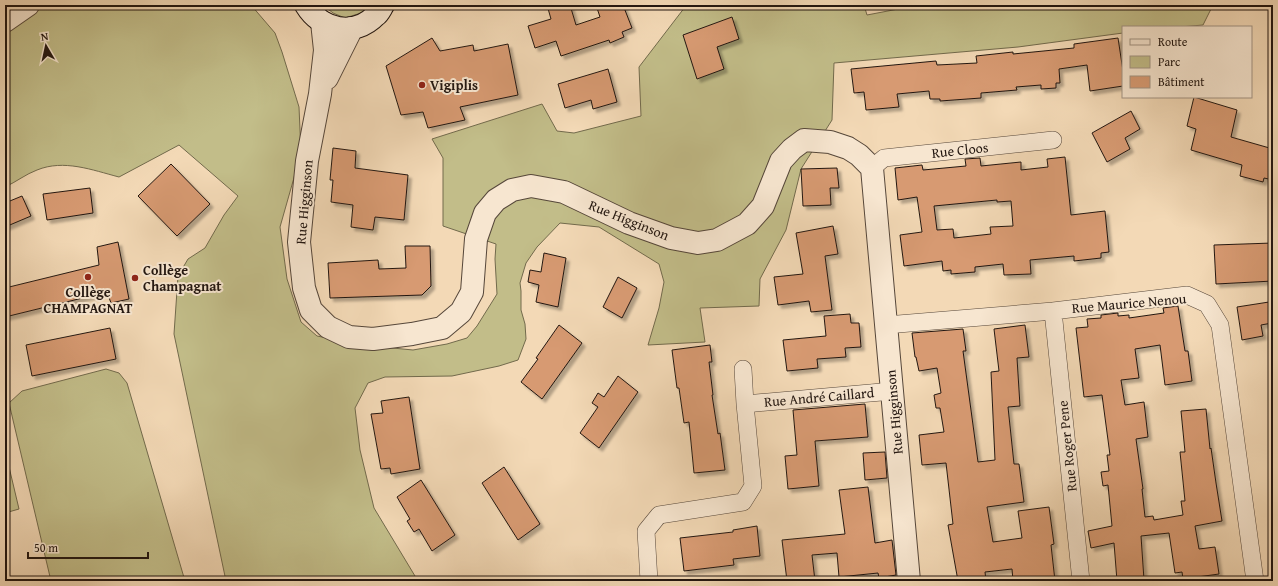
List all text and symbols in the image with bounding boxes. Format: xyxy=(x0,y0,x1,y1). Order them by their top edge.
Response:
north arrow xyxy=(26,26,66,66)
legend xyxy=(1122,26,1252,98)
text: N xyxy=(40,28,50,45)
text: Route xyxy=(1158,33,1188,50)
text: Parc xyxy=(1158,53,1181,70)
text: Bâtiment xyxy=(1158,73,1205,90)
place label: Vigiplis xyxy=(430,75,478,95)
marker: Vigiplis xyxy=(417,80,427,90)
street label: Rue Cloos xyxy=(931,137,989,163)
street label: Rue Higginson xyxy=(290,159,318,245)
street label: Rue Higginson xyxy=(586,195,672,245)
place label: Collège Champagnat xyxy=(143,260,222,296)
marker: Collège CHAMPAGNAT xyxy=(83,272,93,282)
marker: Collège Champagnat xyxy=(130,273,140,283)
place label: Collège CHAMPAGNAT xyxy=(43,282,133,318)
street label: Rue Maurice Nenou xyxy=(1071,288,1187,318)
street label: Rue Higginson xyxy=(880,369,908,455)
street label: Rue André Caillard xyxy=(763,382,875,412)
street label: Rue Roger Pene xyxy=(1052,399,1082,492)
scale bar xyxy=(28,534,148,560)
text: 50 m xyxy=(34,539,58,556)

